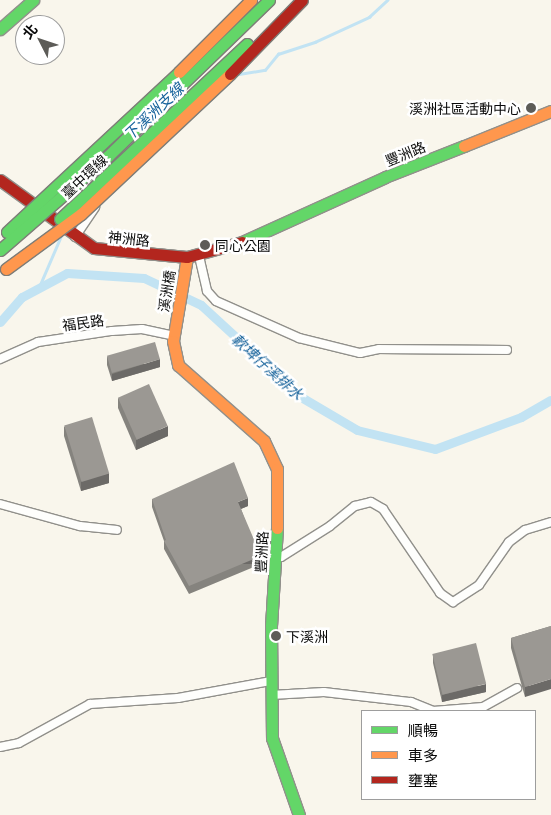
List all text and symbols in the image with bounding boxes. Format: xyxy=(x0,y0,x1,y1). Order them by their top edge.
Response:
north arrow xyxy=(15,15,65,65)
text: 北 xyxy=(17,19,42,43)
water label: 下溪洲支線 xyxy=(119,79,187,143)
place label: 溪洲社區活動中心 xyxy=(409,100,521,116)
marker: 溪洲社區活動中心 xyxy=(525,102,537,114)
street label: 豐洲路 xyxy=(382,137,428,169)
street label: 臺中環線 xyxy=(58,151,110,201)
street label: 神洲路 xyxy=(107,227,151,249)
place label: 同心公園 xyxy=(215,237,271,253)
marker: 同心公園 xyxy=(199,239,211,251)
street label: 溪洲橋 xyxy=(154,269,178,313)
street label: 福民路 xyxy=(61,311,105,333)
water label: 軟埤仔溪排水 xyxy=(229,329,307,403)
street label: 豐洲路 xyxy=(252,531,270,573)
place label: 下溪洲 xyxy=(286,628,328,644)
marker: 下溪洲 xyxy=(270,630,282,642)
legend xyxy=(361,710,536,800)
text: 順暢 xyxy=(408,718,438,741)
text: 車多 xyxy=(408,743,438,766)
text: 壅塞 xyxy=(408,768,438,791)

